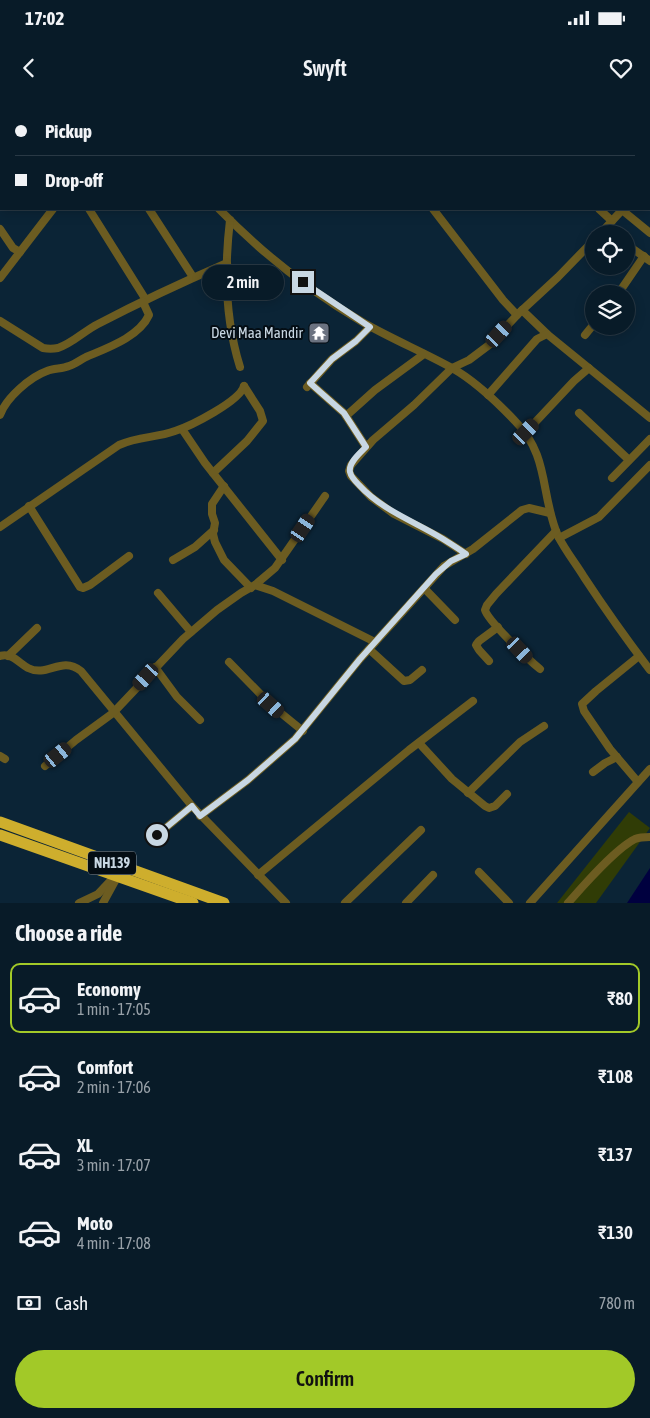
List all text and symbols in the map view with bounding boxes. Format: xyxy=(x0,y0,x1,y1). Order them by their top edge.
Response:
text: 17:02 xyxy=(25,7,64,29)
icon: back xyxy=(15,54,43,82)
icon: heart xyxy=(607,54,635,82)
text: Swyft xyxy=(303,55,347,81)
text: Pickup xyxy=(45,120,92,142)
text: Drop-off xyxy=(45,169,103,191)
map controls xyxy=(585,225,635,335)
button: locate xyxy=(585,225,635,275)
callout: 2 min xyxy=(203,264,286,300)
route end xyxy=(292,271,314,293)
text: 2 min xyxy=(227,273,259,291)
button: layers xyxy=(585,285,635,335)
car xyxy=(483,318,514,350)
temple icon: Devi Maa Mandir xyxy=(307,321,331,345)
place label: Devi Maa Mandir xyxy=(211,324,304,341)
car xyxy=(510,416,541,448)
car xyxy=(288,511,317,545)
car xyxy=(504,634,535,666)
car xyxy=(130,661,161,693)
car xyxy=(254,689,287,721)
car xyxy=(41,740,74,770)
route start xyxy=(146,824,168,846)
road number: NH139 xyxy=(88,851,136,874)
text: Choose a ride xyxy=(15,920,122,946)
icon: car xyxy=(17,976,62,1021)
text: Economy xyxy=(77,978,141,1000)
text: ₹80 xyxy=(607,987,633,1009)
text: 1 min · 17:05 xyxy=(77,1000,151,1018)
icon: car xyxy=(17,1054,62,1099)
text: Comfort xyxy=(77,1056,133,1078)
text: ₹108 xyxy=(598,1065,633,1087)
text: 2 min · 17:06 xyxy=(77,1078,151,1096)
icon: car xyxy=(17,1132,62,1177)
text: XL xyxy=(77,1134,93,1156)
text: ₹137 xyxy=(598,1143,633,1165)
text: 3 min · 17:07 xyxy=(77,1156,151,1174)
icon: car xyxy=(17,1210,62,1255)
text: Moto xyxy=(77,1212,113,1234)
text: ₹130 xyxy=(598,1221,633,1243)
text: 4 min · 17:08 xyxy=(77,1234,151,1252)
icon: cash xyxy=(15,1289,43,1317)
text: Cash xyxy=(55,1292,88,1314)
text: 780 m xyxy=(599,1294,635,1312)
button: Confirm xyxy=(15,1350,635,1408)

